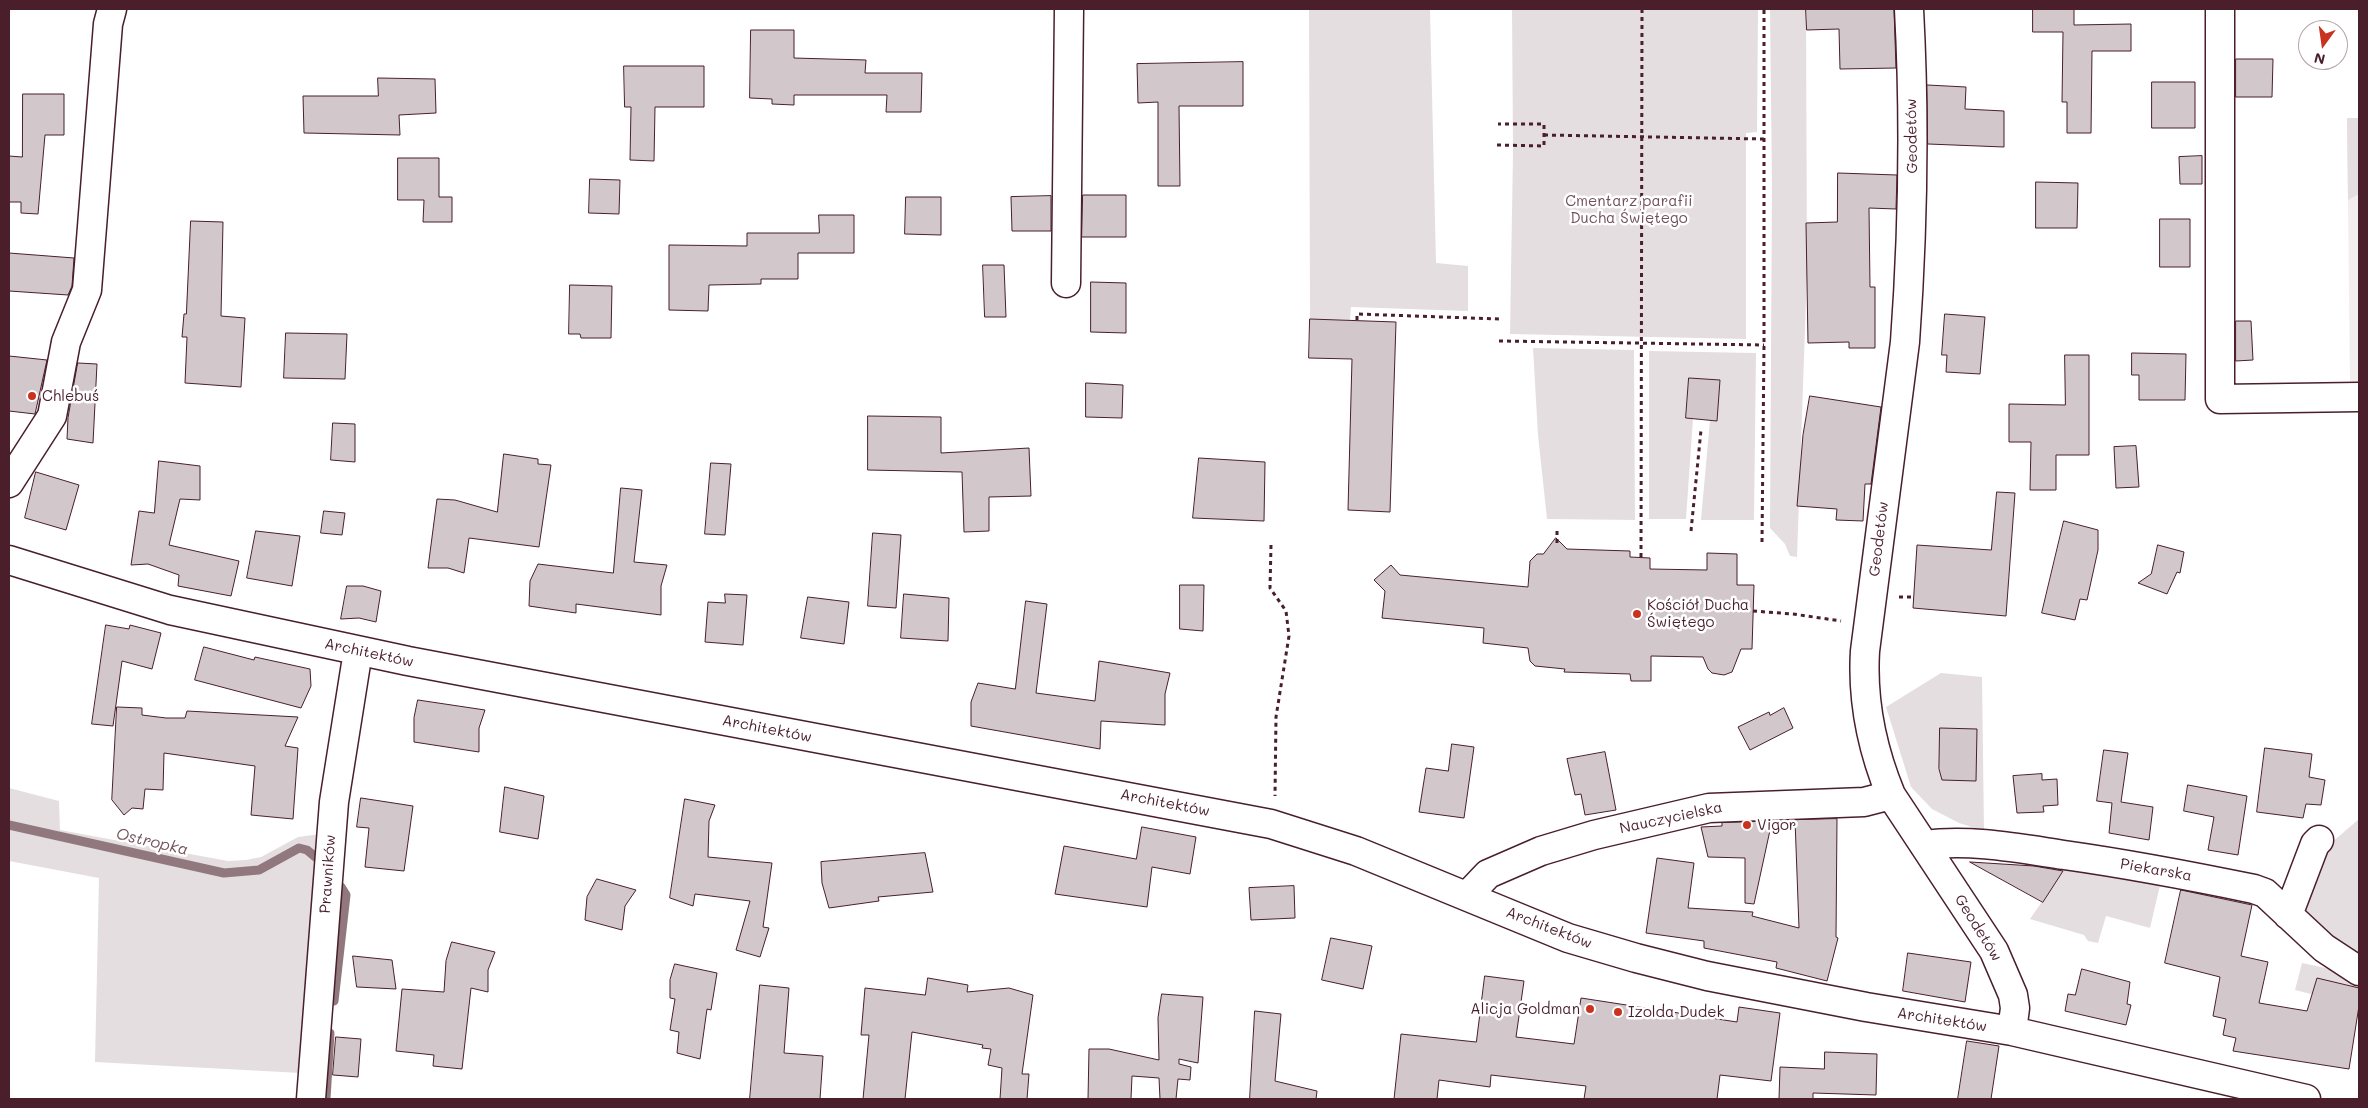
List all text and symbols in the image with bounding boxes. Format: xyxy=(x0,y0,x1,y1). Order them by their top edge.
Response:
north arrow xyxy=(2298,20,2348,70)
text: N xyxy=(2312,49,2327,70)
street label: Geodetów xyxy=(1902,98,1922,174)
park label: Cmentarz parafii Ducha Świętego xyxy=(1565,192,1693,227)
place label: Chlebuś xyxy=(42,387,99,405)
marker: Chlebuś xyxy=(26,390,38,402)
street label: Geodetów xyxy=(1865,501,1893,577)
place label: Kościół Ducha Świętego xyxy=(1647,596,1749,631)
marker: Kościół Ducha Świętego xyxy=(1631,608,1643,620)
street label: Architektów xyxy=(323,635,415,671)
street label: Architektów xyxy=(721,712,813,746)
street label: Architektów xyxy=(1119,786,1211,820)
street label: Nauczycielska xyxy=(1618,798,1724,838)
place label: Vigor xyxy=(1757,816,1796,834)
marker: Vigor xyxy=(1741,819,1753,831)
water label: Ostropka xyxy=(114,824,190,860)
street label: Prawników xyxy=(316,834,340,914)
street label: Piekarska xyxy=(2119,855,2193,885)
street label: Geodetów xyxy=(1950,891,2006,965)
street label: Architektów xyxy=(1503,903,1595,953)
place label: Alicja Goldman xyxy=(1470,1000,1580,1018)
marker: Alicja Goldman xyxy=(1584,1003,1596,1015)
place label: Izolda Dudek xyxy=(1628,1003,1724,1021)
street label: Architektów xyxy=(1896,1004,1988,1036)
marker: Izolda Dudek xyxy=(1612,1006,1624,1018)

